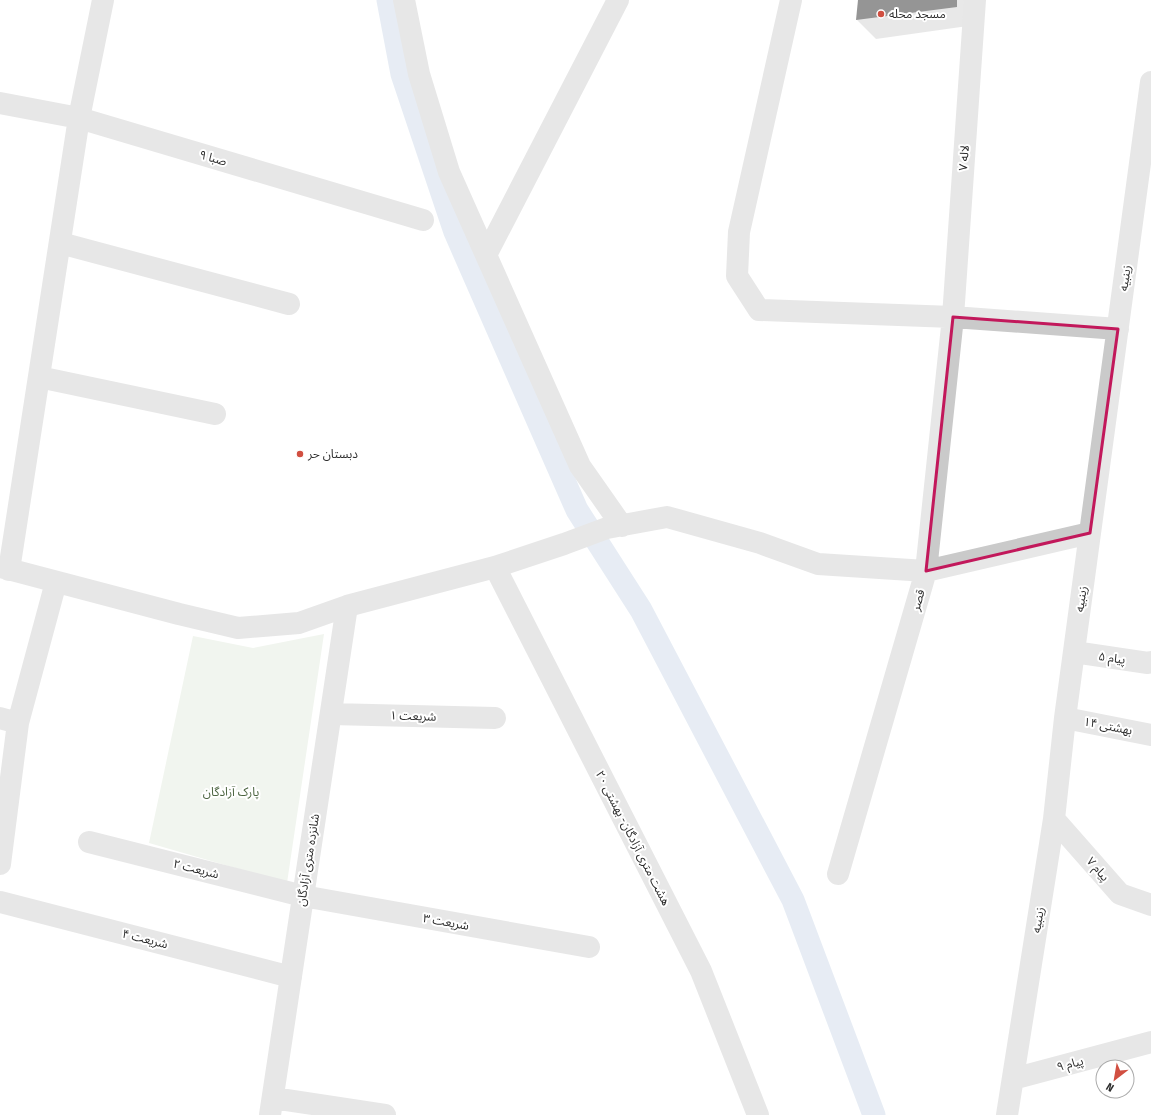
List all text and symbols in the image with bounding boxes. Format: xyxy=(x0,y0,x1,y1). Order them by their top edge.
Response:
place label: مسجد محله xyxy=(889,7,946,21)
marker: مسجد محله xyxy=(876,9,886,19)
street label: ۷ لاله xyxy=(956,145,972,171)
street label: صبا ۹ xyxy=(198,147,229,169)
street label: زینبیه xyxy=(1116,264,1134,292)
place label: دبستان حر xyxy=(307,447,358,461)
marker: دبستان حر xyxy=(295,449,305,459)
street label: زینبیه xyxy=(1072,585,1090,613)
street label: قصر xyxy=(908,588,928,613)
street label: پیام ۵ xyxy=(1097,649,1126,669)
street label: ۱ شریعت xyxy=(390,708,436,724)
street label: بهشتی ۱۴ xyxy=(1082,714,1134,738)
street label: هشت متری آزادگان- بهشتی ۲۰ xyxy=(593,768,673,908)
park label: پارک آزادگان xyxy=(203,785,259,800)
street label: شانزده متری آزادگان xyxy=(294,813,322,907)
street label: پیام ۷ xyxy=(1082,854,1112,885)
street label: ۲ شریعت xyxy=(172,857,220,881)
street label: زینبیه xyxy=(1029,906,1047,934)
street label: ۳ شریعت xyxy=(422,911,470,933)
street label: ۴ شریعت xyxy=(121,927,169,951)
street label: پیام ۹ xyxy=(1055,1054,1085,1076)
north arrow xyxy=(1095,1059,1135,1099)
text: N xyxy=(1104,1080,1116,1094)

